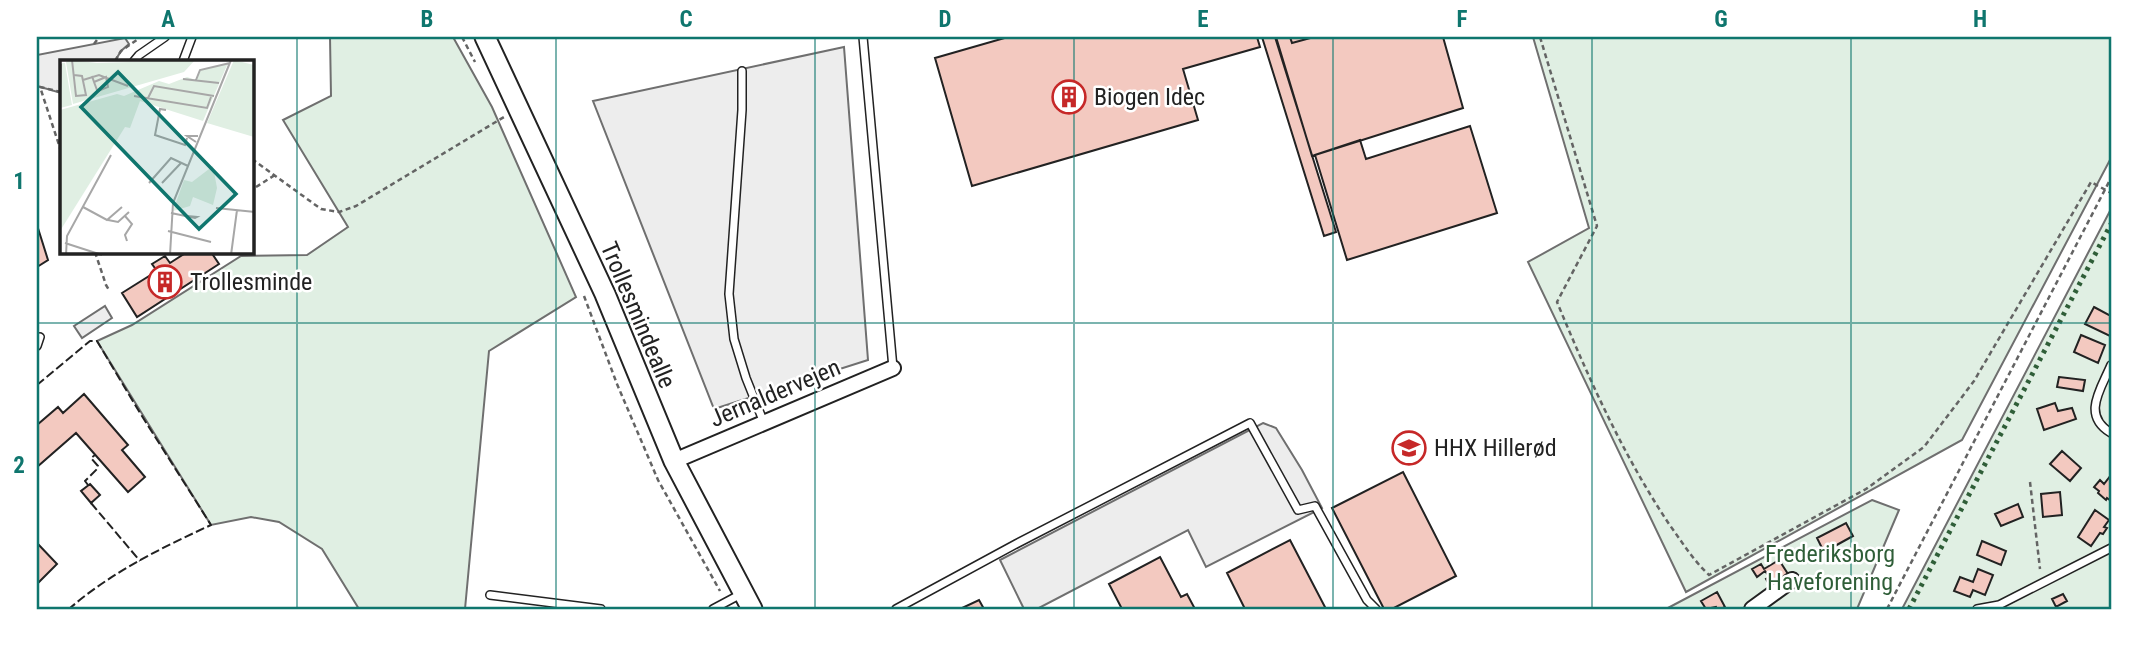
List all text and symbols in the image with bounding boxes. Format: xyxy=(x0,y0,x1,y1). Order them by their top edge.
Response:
text: A xyxy=(161,6,175,33)
text: B xyxy=(421,6,433,33)
text: C xyxy=(679,6,693,33)
text: D xyxy=(939,6,952,33)
text: E xyxy=(1197,6,1209,33)
text: F xyxy=(1457,6,1468,33)
text: G xyxy=(1714,6,1728,33)
text: H xyxy=(1973,6,1987,33)
inset map xyxy=(60,60,254,254)
building icon: Biogen Idec xyxy=(1050,78,1088,116)
place label: Biogen Idec xyxy=(1094,83,1205,111)
text: 1 xyxy=(13,168,25,195)
street label: Trollesmindealle xyxy=(595,238,681,392)
building icon: Trollesminde xyxy=(146,263,184,301)
place label: Trollesminde xyxy=(190,268,312,296)
street label: Jernaldervejen xyxy=(706,353,844,433)
school or university icon: HHX Hillerød xyxy=(1390,429,1428,467)
place label: HHX Hillerød xyxy=(1434,434,1557,462)
text: 2 xyxy=(13,452,25,479)
park label: Frederiksborg Haveforening xyxy=(1765,540,1895,596)

